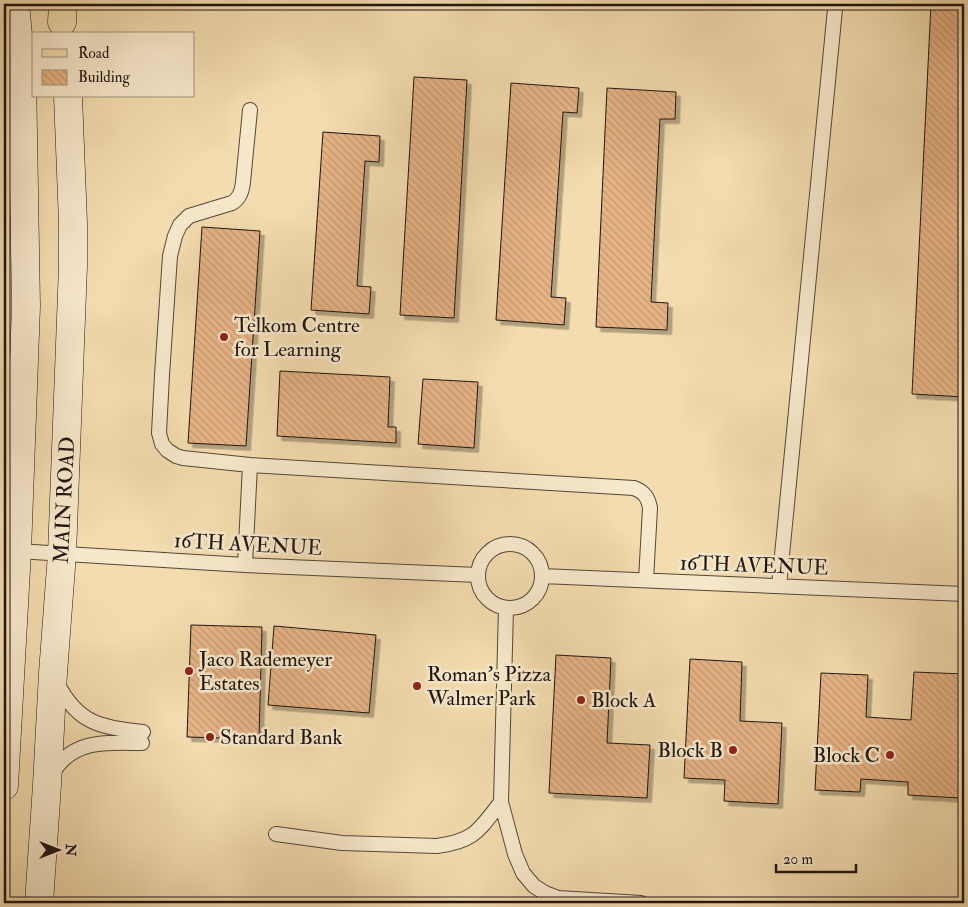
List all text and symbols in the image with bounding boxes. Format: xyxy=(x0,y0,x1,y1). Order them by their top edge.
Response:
legend xyxy=(32,32,195,98)
text: Road xyxy=(78,44,110,63)
text: Building xyxy=(78,68,130,87)
place label: Telkom Centre for Learning xyxy=(234,312,360,363)
marker: Telkom Centre for Learning xyxy=(218,331,230,343)
street label: MAIN ROAD xyxy=(48,436,81,564)
street label: 16TH AVENUE xyxy=(173,527,323,562)
street label: 16TH AVENUE xyxy=(679,549,829,582)
place label: Jaco Rademeyer Estates xyxy=(198,646,332,697)
place label: Roman's Pizza Walmer Park xyxy=(426,661,551,712)
marker: Jaco Rademeyer Estates xyxy=(183,665,195,677)
marker: Roman's Pizza Walmer Park xyxy=(411,680,423,692)
place label: Block A xyxy=(591,687,656,714)
marker: Block A xyxy=(575,694,587,706)
place label: Standard Bank xyxy=(220,724,343,751)
marker: Standard Bank xyxy=(204,731,216,743)
place label: Block B xyxy=(657,737,723,764)
place label: Block C xyxy=(813,742,880,769)
marker: Block B xyxy=(727,744,739,756)
marker: Block C xyxy=(884,749,896,761)
north arrow xyxy=(32,824,82,874)
scale bar xyxy=(776,842,856,874)
text: N xyxy=(62,843,79,857)
text: 20 m xyxy=(783,850,813,869)

